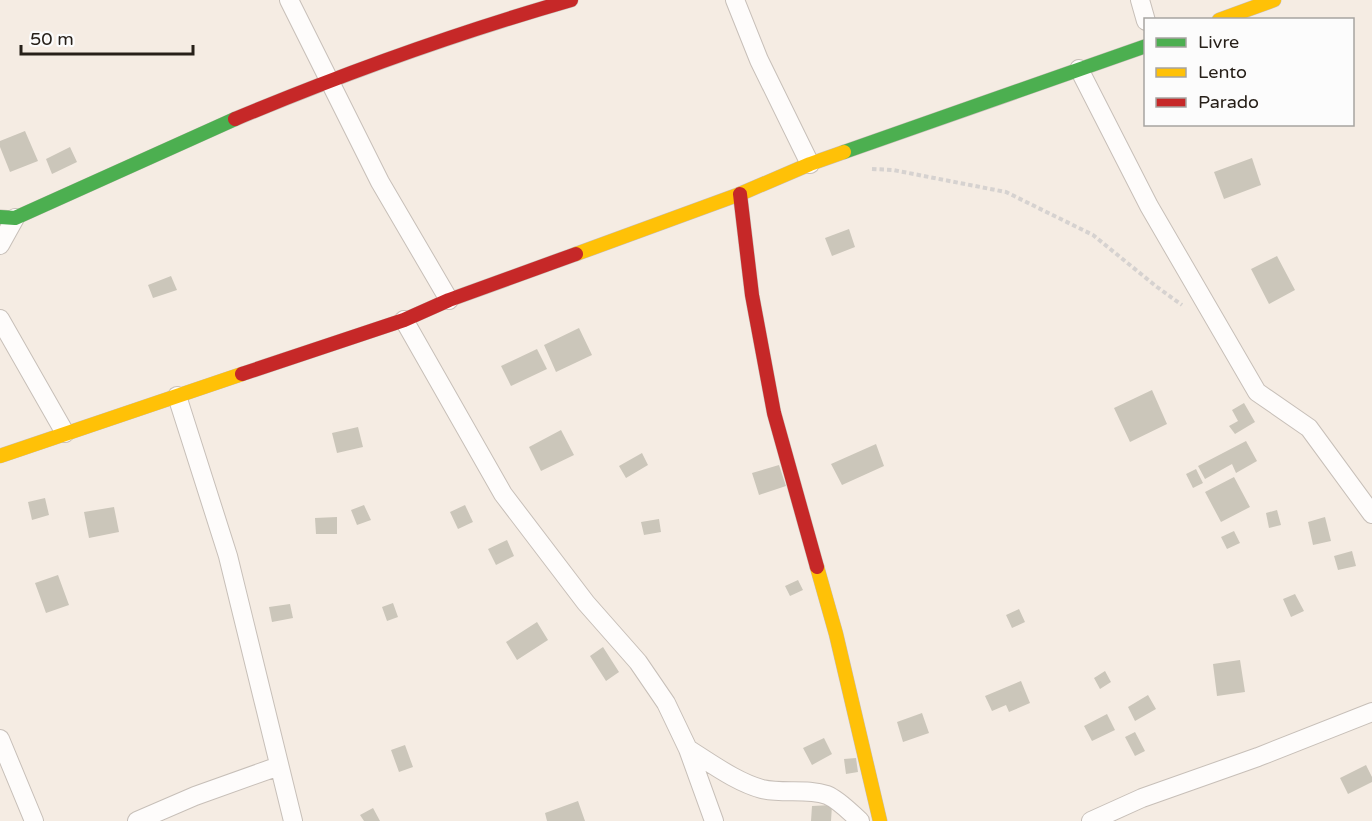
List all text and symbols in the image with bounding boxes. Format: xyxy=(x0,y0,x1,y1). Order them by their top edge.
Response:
scale bar xyxy=(21,18,194,56)
legend xyxy=(1144,18,1354,126)
text: 50 m xyxy=(30,28,74,50)
text: Livre xyxy=(1198,31,1239,53)
text: Lento xyxy=(1198,61,1247,83)
text: Parado xyxy=(1198,91,1259,113)

